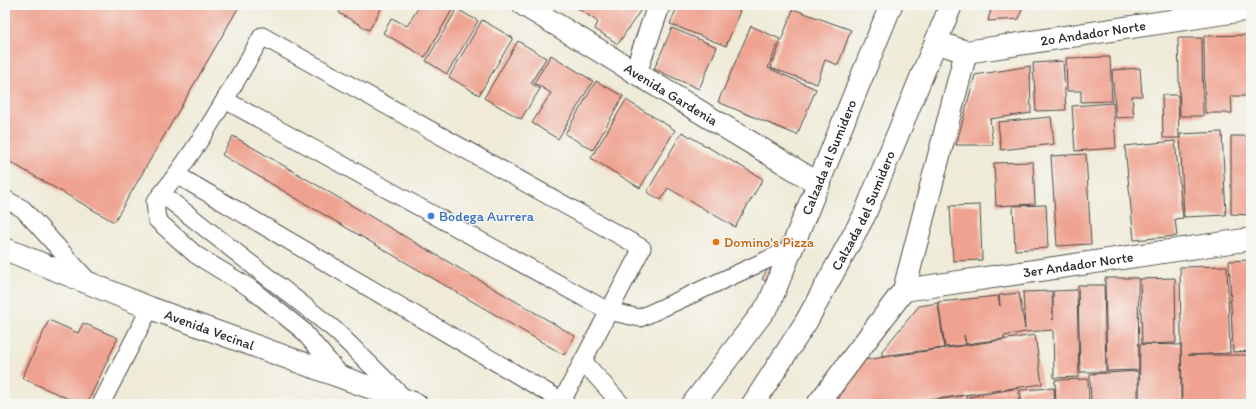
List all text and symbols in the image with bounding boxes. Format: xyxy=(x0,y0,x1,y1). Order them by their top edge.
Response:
street label: 2o Andador Norte xyxy=(1039,17,1147,50)
street label: Avenida Gardenia xyxy=(621,60,721,130)
street label: Calzada al Sumidero xyxy=(798,97,860,218)
street label: Calzada del Sumidero xyxy=(828,148,899,274)
place label: Bodega Aurrera xyxy=(439,208,535,225)
marker: Bodega Aurrera xyxy=(426,211,436,221)
place label: Domino's Pizza xyxy=(724,234,814,251)
marker: Domino's Pizza xyxy=(711,237,721,247)
street label: 3er Andador Norte xyxy=(1022,248,1135,281)
street label: Avenida Vecinal xyxy=(162,306,257,354)

